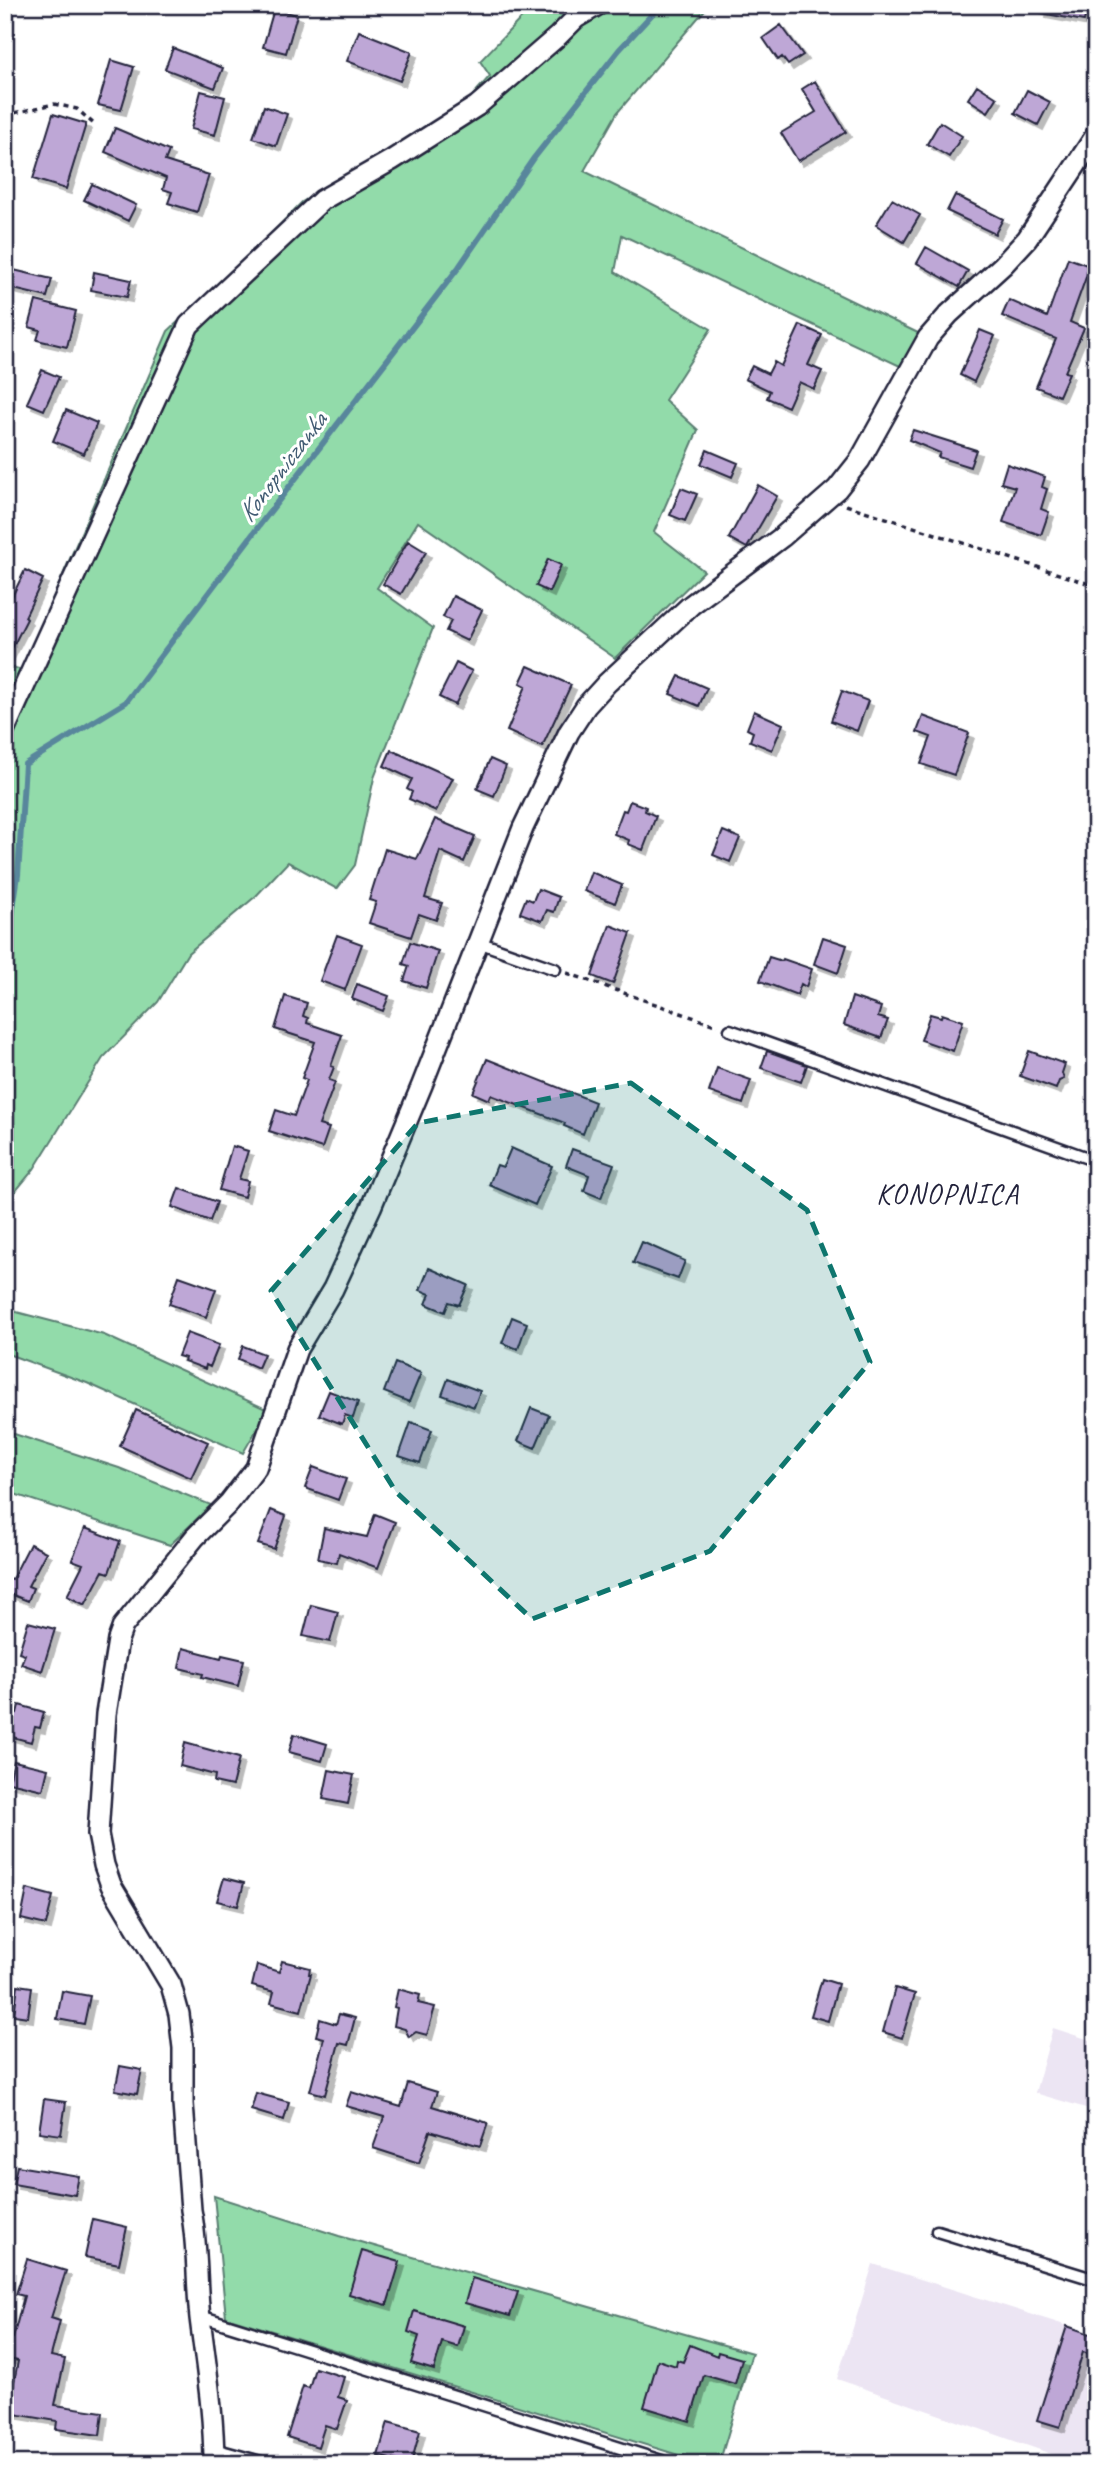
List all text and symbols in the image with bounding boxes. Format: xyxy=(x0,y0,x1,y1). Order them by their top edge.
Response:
water label: Konopniczanka xyxy=(230,404,335,528)
district label: KONOPNICA xyxy=(876,1176,1020,1211)

